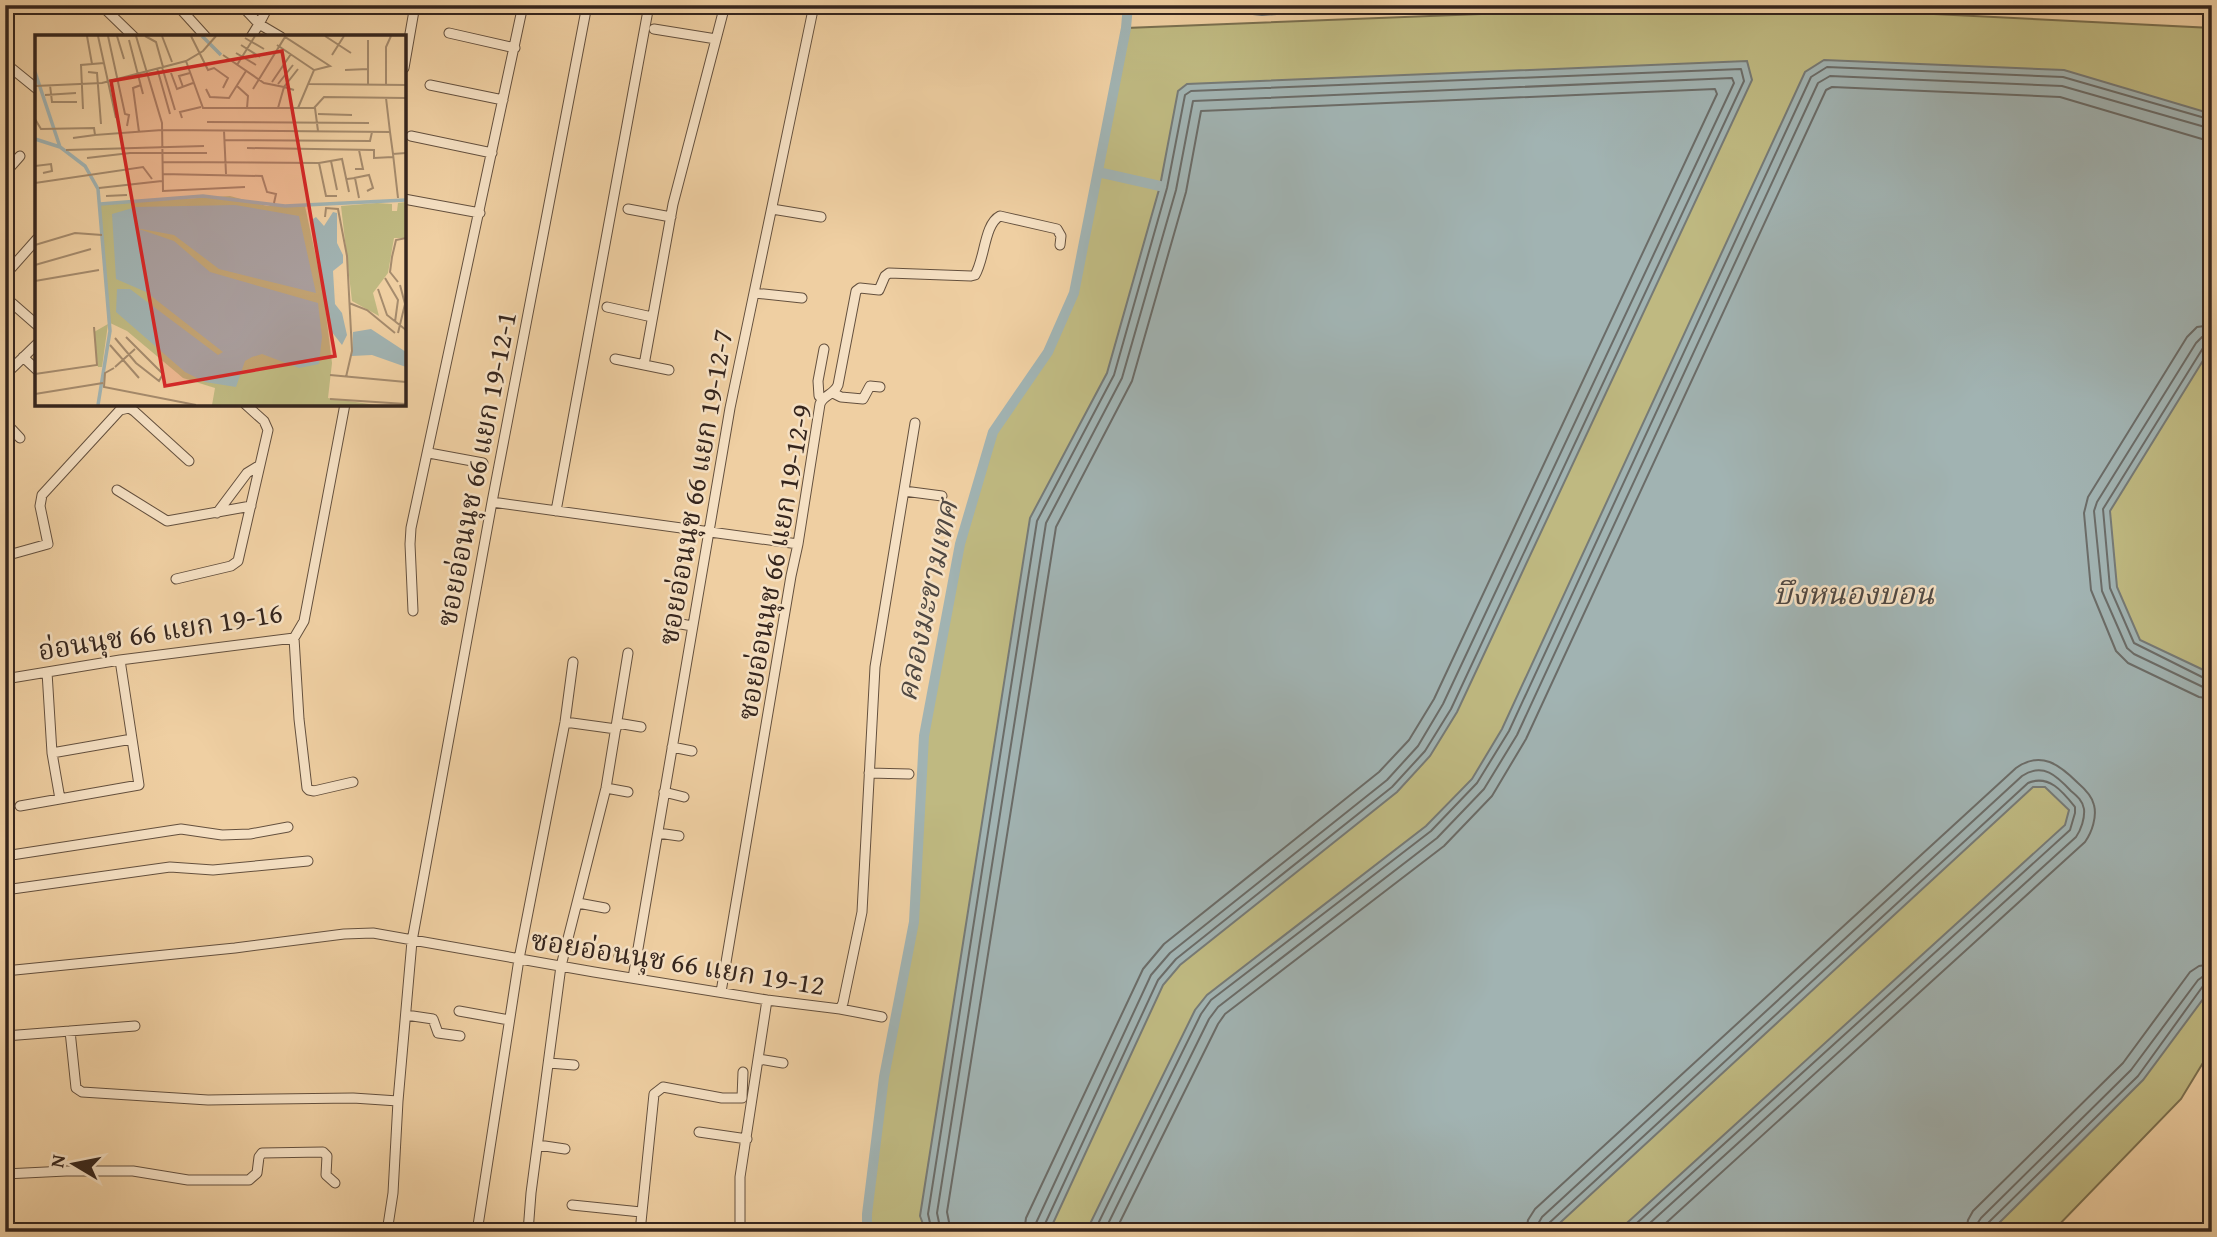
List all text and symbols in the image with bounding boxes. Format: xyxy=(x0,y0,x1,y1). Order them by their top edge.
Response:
inset map xyxy=(35,35,406,406)
street label: ซอยอ่อนนุช 66 แยก 19-12-1 xyxy=(425,308,526,630)
street label: ซอยอ่อนนุช 66 แยก 19-12-7 xyxy=(647,326,742,648)
street label: ซอยอ่อนนุช 66 แยก 19-12-9 xyxy=(726,401,821,723)
water label: คลองมะขามเทศ xyxy=(883,493,969,705)
water label: บึงหนองบอน xyxy=(1774,571,1935,615)
street label: อ่อนนุช 66 แยก 19-16 xyxy=(35,591,285,670)
street label: ซอยอ่อนนุช 66 แยก 19-12 xyxy=(528,918,828,1005)
north arrow xyxy=(38,1128,108,1198)
text: N xyxy=(42,1152,72,1170)

